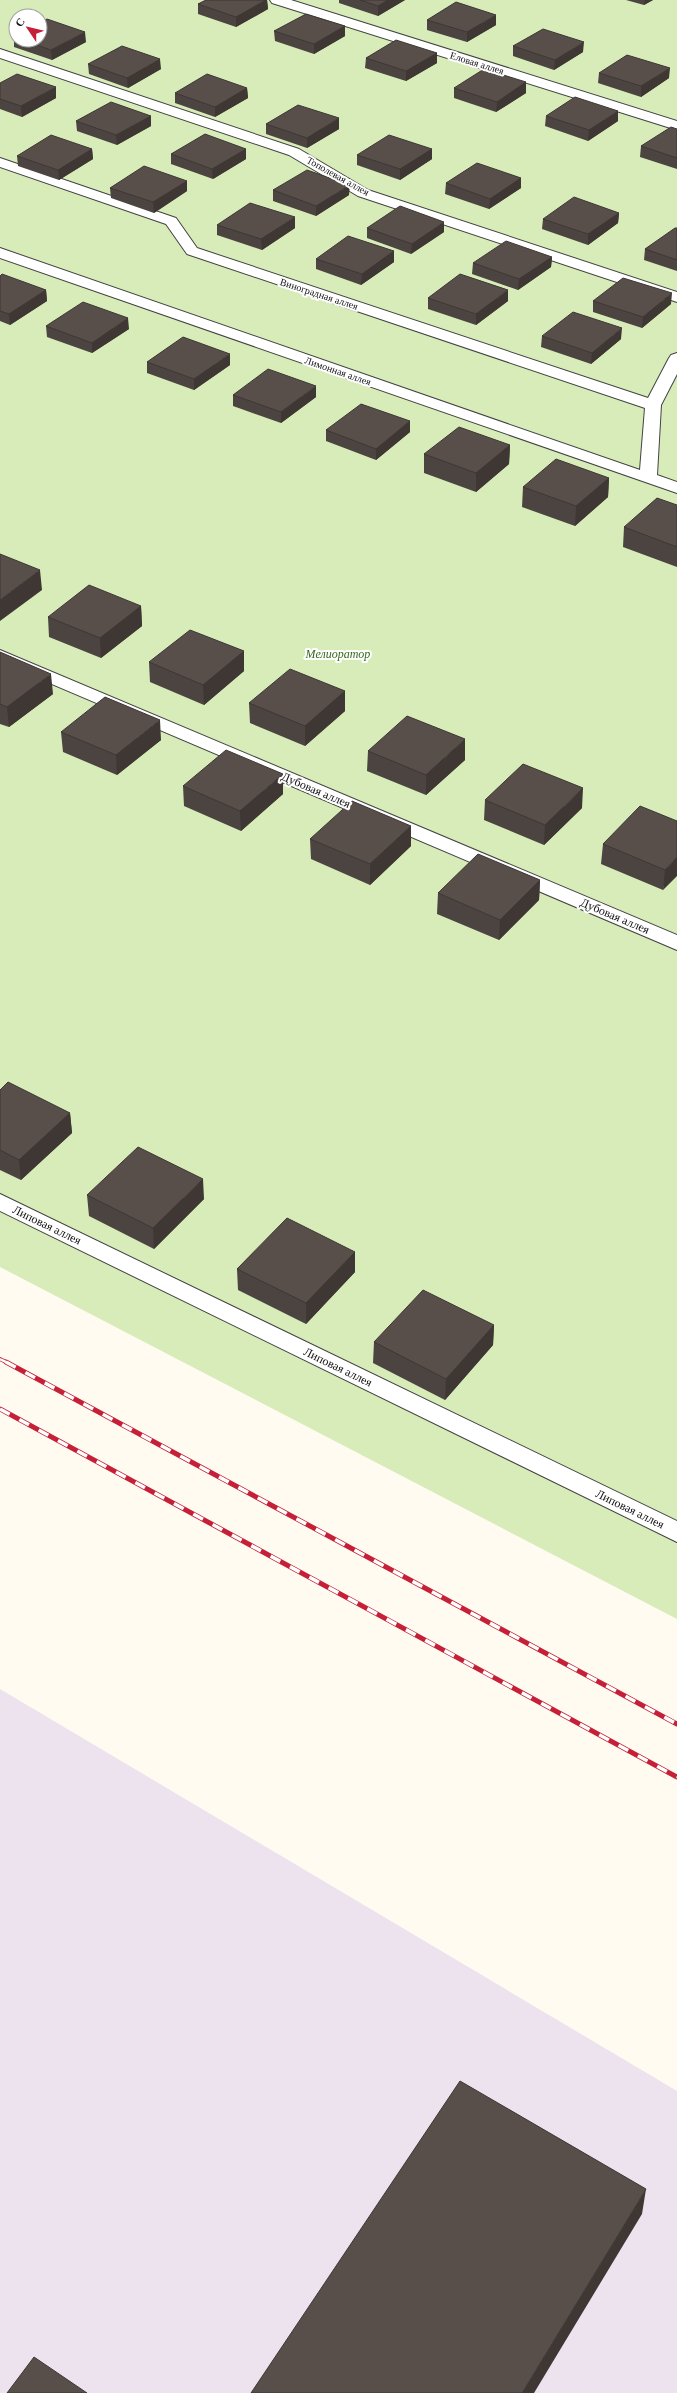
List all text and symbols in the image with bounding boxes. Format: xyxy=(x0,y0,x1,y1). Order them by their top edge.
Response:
north arrow xyxy=(8,8,48,48)
text: С xyxy=(13,16,27,29)
street label: Еловая аллея xyxy=(449,50,506,77)
street label: Тополевая аллея xyxy=(305,154,371,198)
street label: Виноградная аллея xyxy=(279,276,360,312)
street label: Лимонная аллея xyxy=(303,355,373,388)
park label: Мелиоратор xyxy=(305,647,370,661)
street label: Дубовая аллея xyxy=(279,769,353,811)
street label: Дубовая аллея xyxy=(578,895,652,937)
street label: Липовая аллея xyxy=(10,1202,84,1248)
street label: Липовая аллея xyxy=(301,1344,375,1390)
street label: Липовая аллея xyxy=(593,1486,667,1532)

